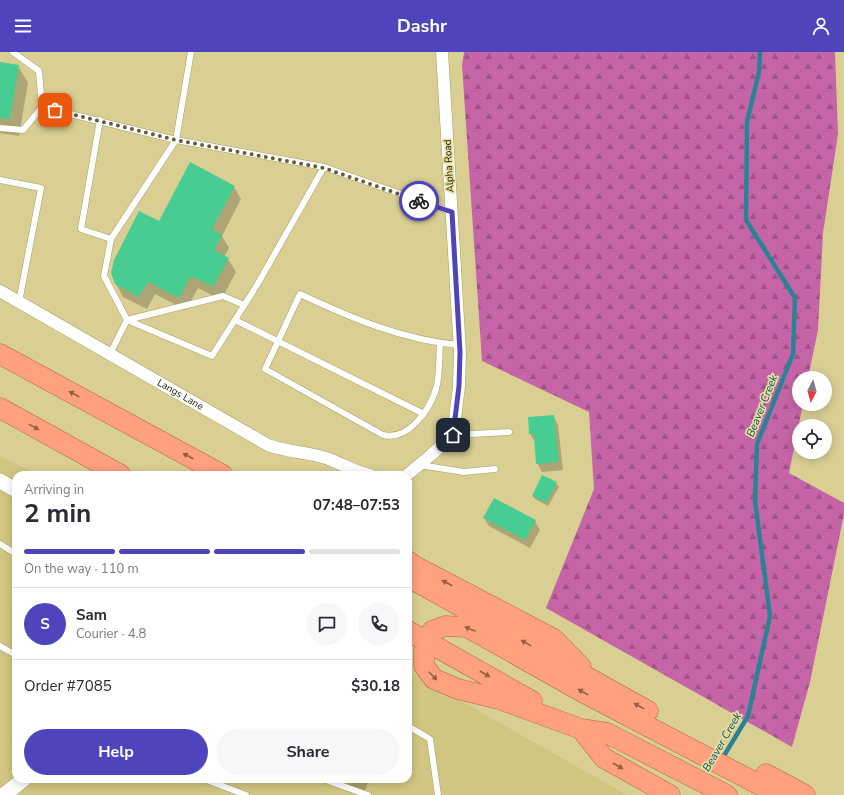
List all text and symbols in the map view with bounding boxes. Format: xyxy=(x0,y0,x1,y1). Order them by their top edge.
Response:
text: Dashr xyxy=(397,14,447,38)
icon: menu xyxy=(12,15,34,37)
icon: person xyxy=(810,15,832,37)
pin xyxy=(38,93,72,127)
icon: bag xyxy=(44,99,66,121)
street label: Alpha Road xyxy=(441,139,457,193)
courier xyxy=(399,181,439,221)
icon: bike xyxy=(408,190,430,212)
north arrow xyxy=(792,371,832,411)
map controls xyxy=(792,371,832,459)
water label: Beaver Creek xyxy=(743,372,781,439)
street label: Langs Lane xyxy=(155,376,206,414)
one-way arrow xyxy=(68,391,80,398)
pin xyxy=(436,418,470,452)
button: locate xyxy=(792,419,832,459)
one-way arrow xyxy=(28,424,40,431)
icon: home xyxy=(442,424,464,446)
one-way arrow xyxy=(183,453,194,460)
text: Arriving in xyxy=(24,481,84,499)
text: 07:48–07:53 xyxy=(313,495,400,515)
text: 2 min xyxy=(24,496,91,531)
text: On the way · 110 m xyxy=(24,560,139,578)
one-way arrow xyxy=(442,580,453,587)
button: chat xyxy=(306,603,348,645)
button: phone xyxy=(358,603,400,645)
text: Sam xyxy=(76,605,107,625)
text: S xyxy=(40,614,50,634)
text: Courier · 4.8 xyxy=(76,625,146,643)
one-way arrow xyxy=(464,626,475,632)
one-way arrow xyxy=(520,640,532,646)
one-way arrow xyxy=(428,671,438,681)
one-way arrow xyxy=(479,671,491,678)
text: Order #7085 xyxy=(24,676,112,696)
text: $30.18 xyxy=(351,676,400,696)
one-way arrow xyxy=(577,689,589,696)
one-way arrow xyxy=(633,703,645,710)
water label: Beaver Creek xyxy=(699,709,745,774)
button: Help xyxy=(24,729,208,775)
button: Share xyxy=(216,729,400,775)
one-way arrow xyxy=(612,762,624,769)

